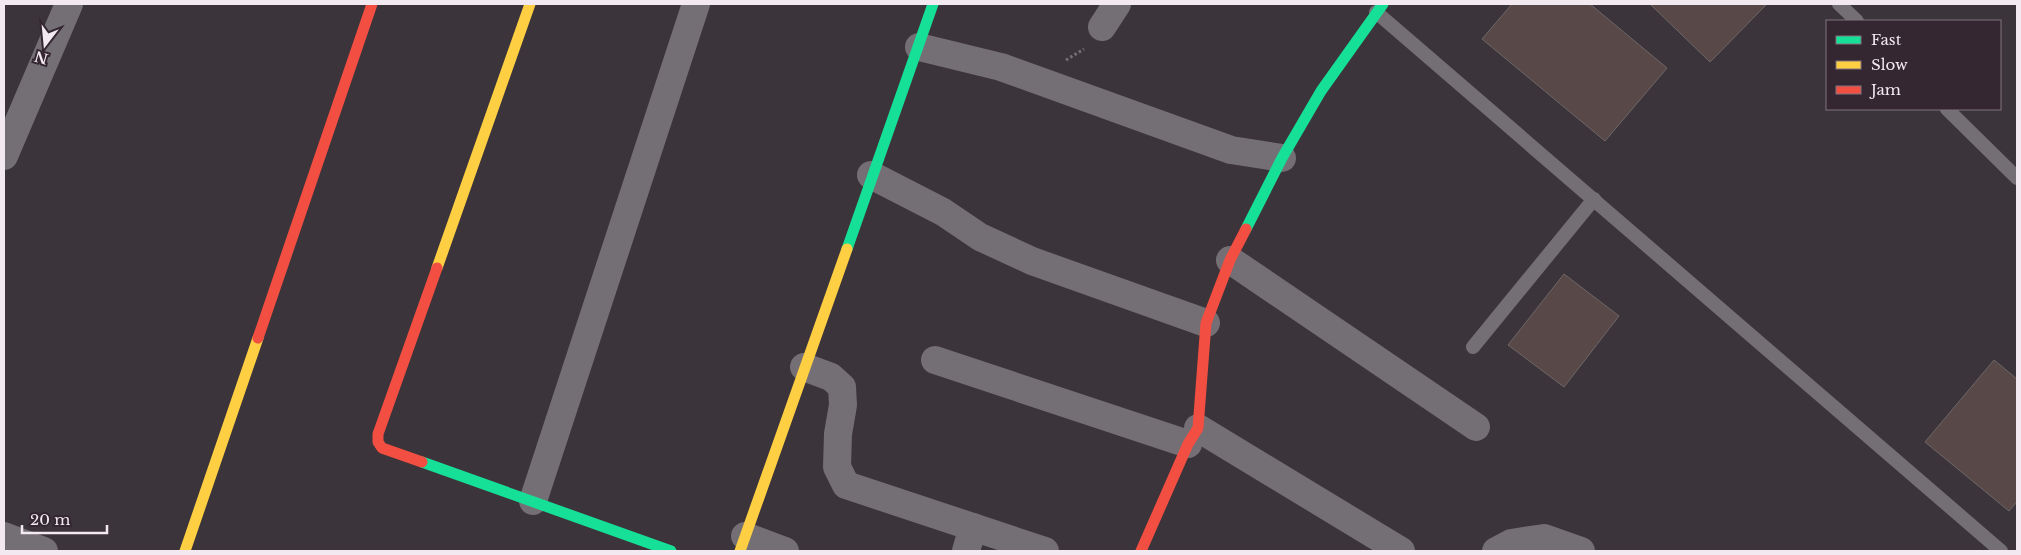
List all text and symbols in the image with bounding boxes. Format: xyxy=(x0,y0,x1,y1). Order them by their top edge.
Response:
north arrow xyxy=(20,20,70,70)
legend xyxy=(1826,20,2001,110)
text: Fast xyxy=(1871,30,1902,49)
text: N xyxy=(33,47,50,68)
text: Slow xyxy=(1871,55,1908,74)
text: Jam xyxy=(1869,80,1901,99)
scale bar xyxy=(22,502,108,534)
text: 20 m xyxy=(30,510,70,529)

